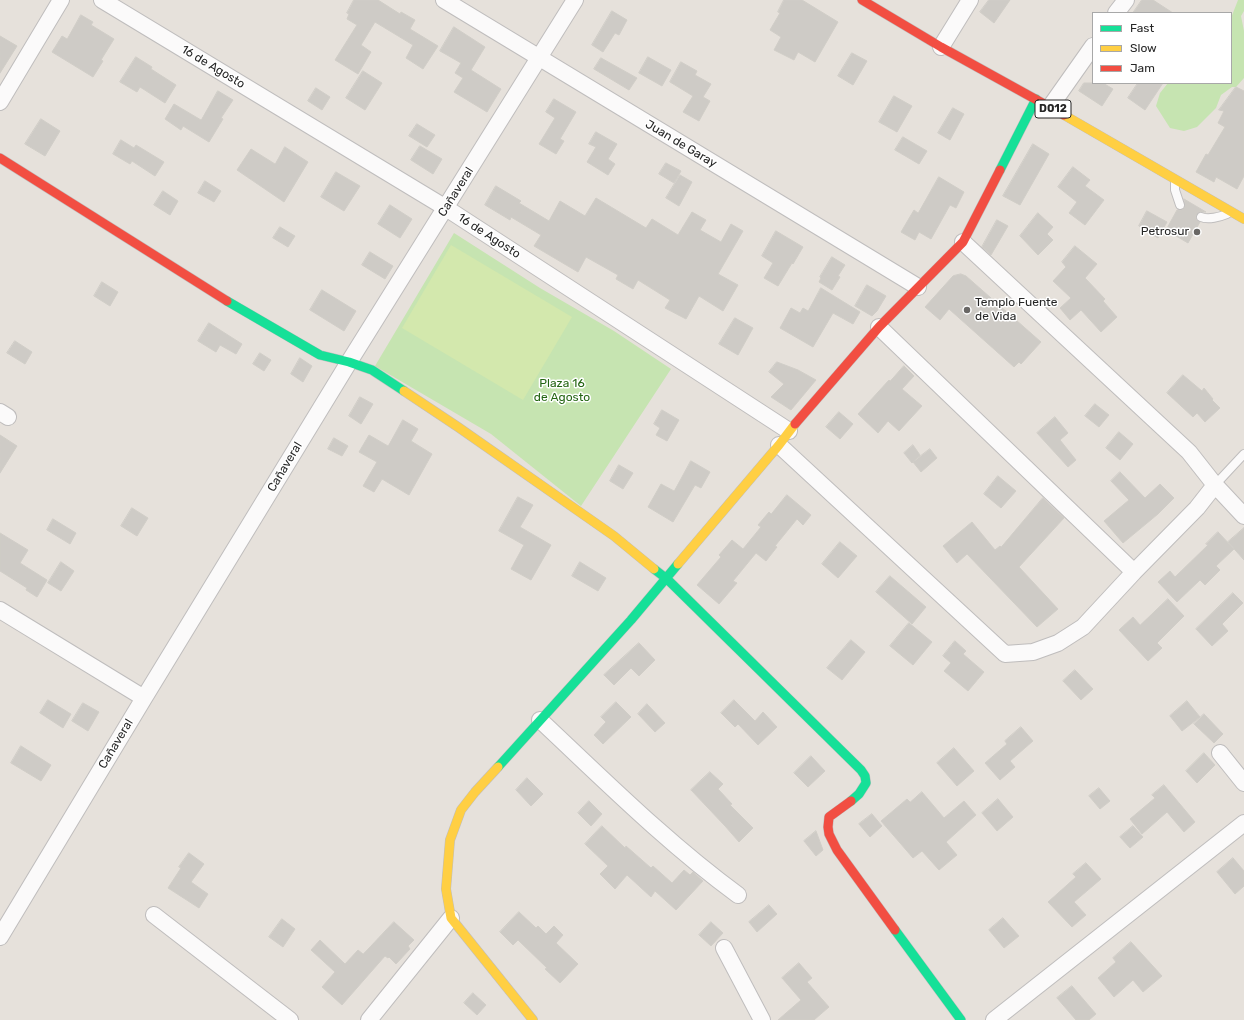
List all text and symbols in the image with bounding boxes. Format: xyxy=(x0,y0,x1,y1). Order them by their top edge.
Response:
legend xyxy=(1092,12,1232,84)
text: Fast xyxy=(1130,21,1154,35)
text: Slow xyxy=(1130,41,1157,55)
street label: 16 de Agosto xyxy=(179,42,247,92)
text: Jam xyxy=(1130,61,1155,75)
road number: D012 xyxy=(1035,100,1071,118)
street label: Juan de Garay xyxy=(643,117,719,171)
street label: Cañaveral xyxy=(435,165,477,219)
street label: 16 de Agosto xyxy=(455,210,523,262)
place label: Petrosur xyxy=(1141,225,1189,239)
marker: Petrosur xyxy=(1192,227,1202,237)
place label: Templo Fuente de Vida xyxy=(975,296,1058,324)
marker: Templo Fuente de Vida xyxy=(962,305,972,315)
park label: Plaza 16 de Agosto xyxy=(534,377,590,405)
street label: Cañaveral xyxy=(265,439,305,495)
street label: Cañaveral xyxy=(96,716,136,772)

